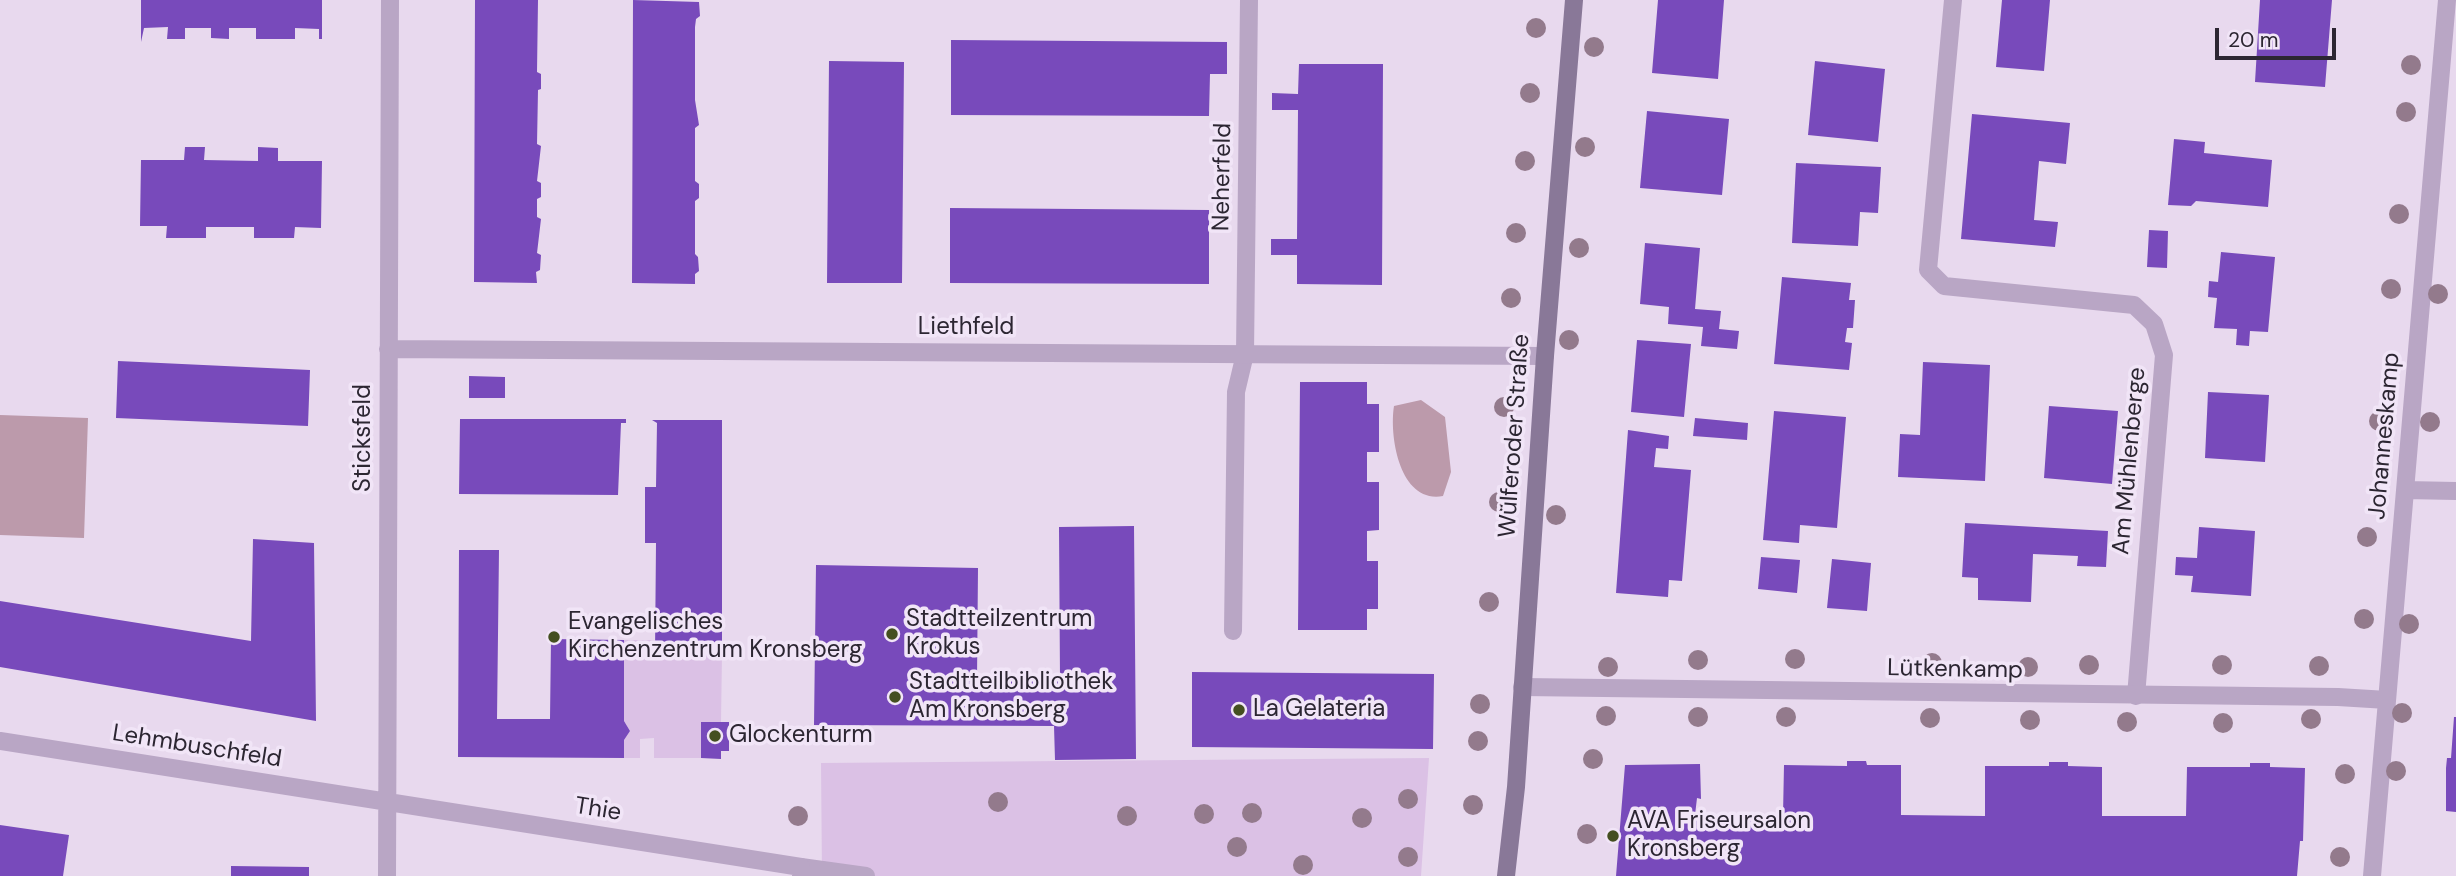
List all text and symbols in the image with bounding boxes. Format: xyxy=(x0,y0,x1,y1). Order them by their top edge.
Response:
scale bar xyxy=(2218,14,2339,58)
text: 20 m xyxy=(2228,26,2279,54)
street label: Neherfeld xyxy=(1208,123,1238,231)
street label: Liethfeld xyxy=(918,314,1014,342)
street label: Wülferoder Straße xyxy=(1494,333,1536,539)
street label: Johanneskamp xyxy=(2363,351,2407,521)
street label: Am Mühlenberge xyxy=(2107,366,2153,556)
street label: Sticksfeld xyxy=(350,384,378,492)
place label: Stadtteilzentrum Krokus xyxy=(906,606,1092,662)
place label: Evangelisches Kirchenzentrum Kronsberg xyxy=(568,609,862,665)
marker: Stadtteilzentrum Krokus xyxy=(884,626,900,642)
marker: Evangelisches Kirchenzentrum Kronsberg xyxy=(546,629,562,645)
street label: Lütkenkamp xyxy=(1887,654,2023,686)
place label: Stadtteilbibliothek Am Kronsberg xyxy=(909,669,1113,725)
marker: Stadtteilbibliothek Am Kronsberg xyxy=(887,689,903,705)
place label: La Gelateria xyxy=(1253,696,1385,724)
marker: La Gelateria xyxy=(1231,702,1247,718)
street label: Lehmbuschfeld xyxy=(110,719,284,775)
place label: Glockenturm xyxy=(729,722,873,750)
marker: Glockenturm xyxy=(707,728,723,744)
street label: Thie xyxy=(573,792,623,828)
place label: AVA Friseursalon Kronsberg xyxy=(1627,808,1811,864)
marker: AVA Friseursalon Kronsberg xyxy=(1605,828,1621,844)

